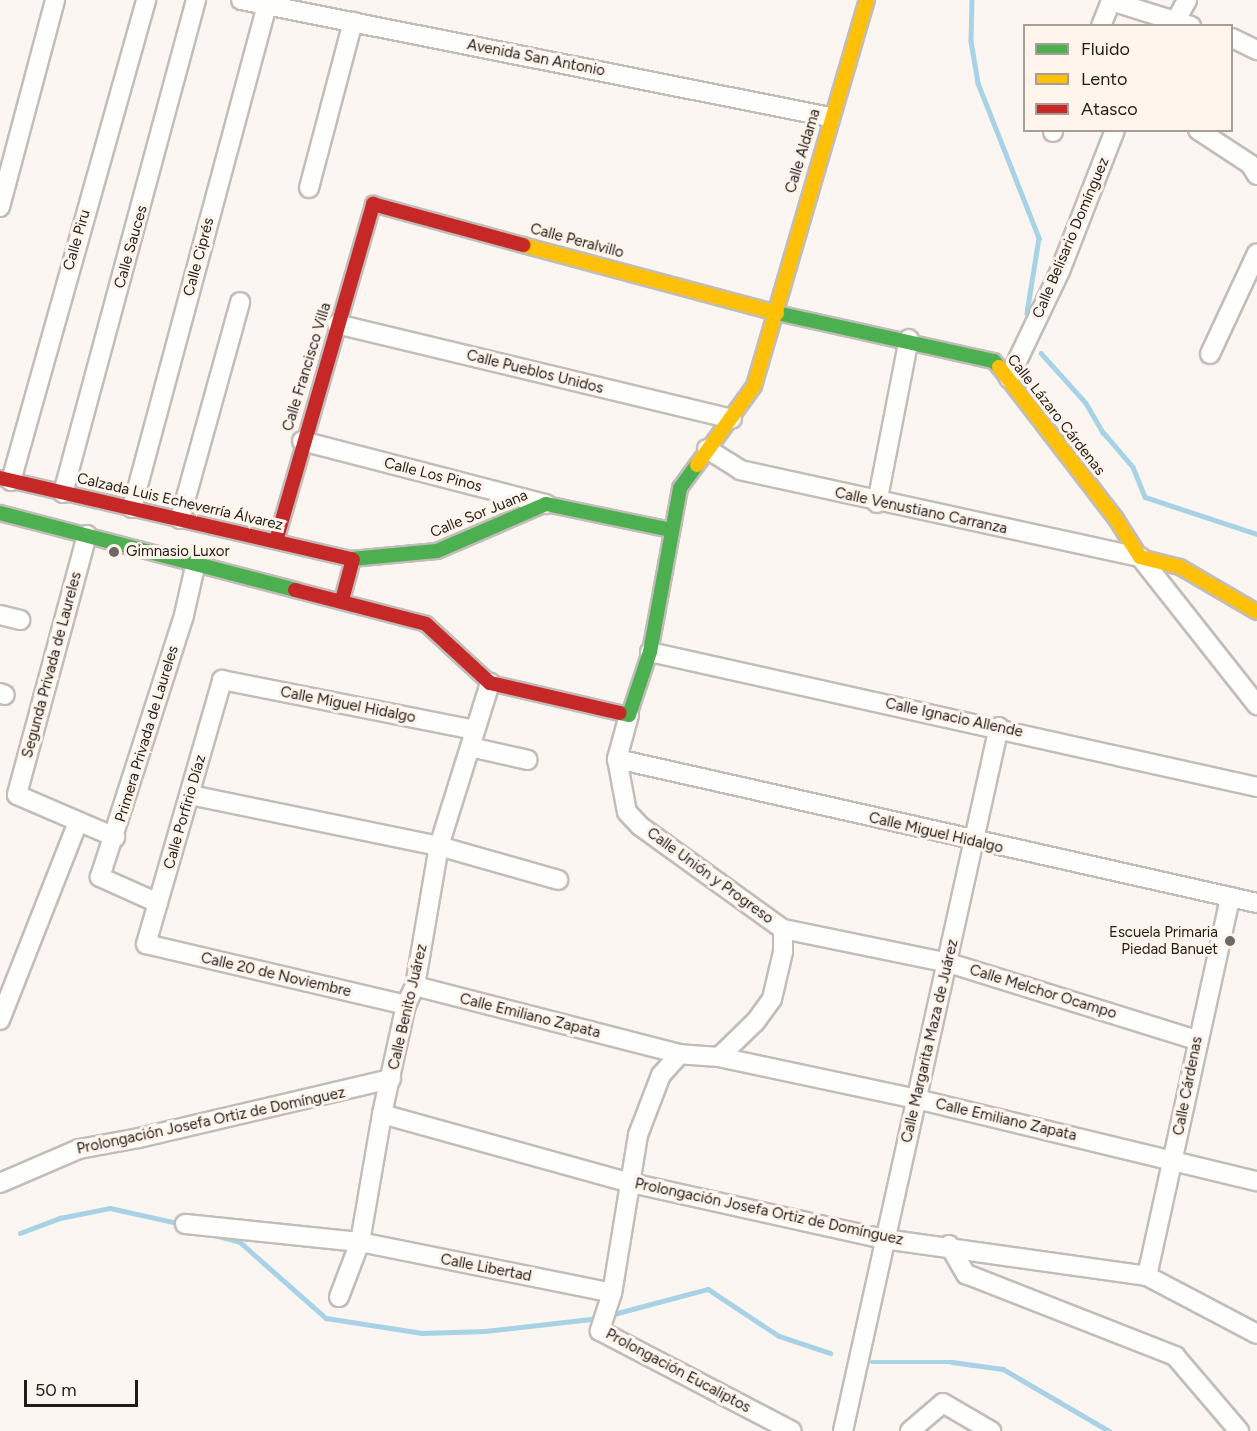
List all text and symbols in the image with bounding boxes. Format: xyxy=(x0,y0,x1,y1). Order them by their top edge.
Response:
legend xyxy=(1023,24,1233,132)
street label: Avenida San Antonio xyxy=(466,36,606,80)
text: Fluido xyxy=(1081,38,1130,60)
text: Lento xyxy=(1081,68,1127,90)
text: Atasco xyxy=(1081,98,1138,120)
street label: Calle Aldama xyxy=(782,107,824,195)
street label: Calle Belisario Domínguez xyxy=(1029,155,1113,321)
street label: Calle Sauces xyxy=(111,203,151,291)
street label: Calle Piru xyxy=(60,207,94,273)
street label: Calle Ciprés xyxy=(180,216,218,298)
street label: Calle Peralvillo xyxy=(528,220,626,262)
street label: Calle Francisco Villa xyxy=(279,301,335,433)
street label: Calle Pueblos Unidos xyxy=(465,346,605,398)
street label: Calle Lázaro Cárdenas xyxy=(1003,351,1109,479)
street label: Calle Los Pinos xyxy=(382,454,484,496)
street label: Calzada Luis Echeverría Álvarez xyxy=(75,470,285,534)
street label: Calle Venustiano Carranza xyxy=(833,484,1009,538)
street label: Calle Sor Juana xyxy=(428,486,530,542)
place label: Gimnasio Luxor xyxy=(126,543,230,561)
marker: Gimnasio Luxor xyxy=(107,545,121,559)
street label: Segunda Privada de Laureles xyxy=(18,570,86,760)
street label: Primera Privada de Laureles xyxy=(112,644,182,824)
street label: Calle Miguel Hidalgo xyxy=(279,683,417,727)
street label: Calle Ignacio Allende xyxy=(884,695,1024,741)
street label: Calle Porfirio Díaz xyxy=(160,753,210,871)
street label: Calle Miguel Hidalgo xyxy=(867,809,1005,857)
street label: Calle Unión y Progreso xyxy=(643,824,777,928)
place label: Escuela Primaria Piedad Banuet xyxy=(1109,923,1218,958)
marker: Escuela Primaria Piedad Banuet xyxy=(1223,934,1237,948)
street label: Calle Margarita Maza de Juárez xyxy=(898,937,962,1145)
street label: Calle Benito Juárez xyxy=(385,942,431,1072)
street label: Calle 20 de Noviembre xyxy=(199,949,353,1001)
street label: Calle Melchor Ocampo xyxy=(967,961,1119,1023)
street label: Calle Emiliano Zapata xyxy=(458,990,602,1042)
street label: Calle Cárdenas xyxy=(1170,1035,1206,1137)
street label: Prolongación Josefa Ortiz de Domínguez xyxy=(75,1084,347,1158)
street label: Calle Emiliano Zapata xyxy=(934,1095,1078,1145)
street label: Prolongación Josefa Ortiz de Domínguez xyxy=(633,1175,905,1249)
street label: Calle Libertad xyxy=(439,1250,533,1286)
street label: Prolongación Eucaliptos xyxy=(602,1325,754,1417)
scale bar xyxy=(27,1368,141,1406)
text: 50 m xyxy=(35,1379,77,1401)

